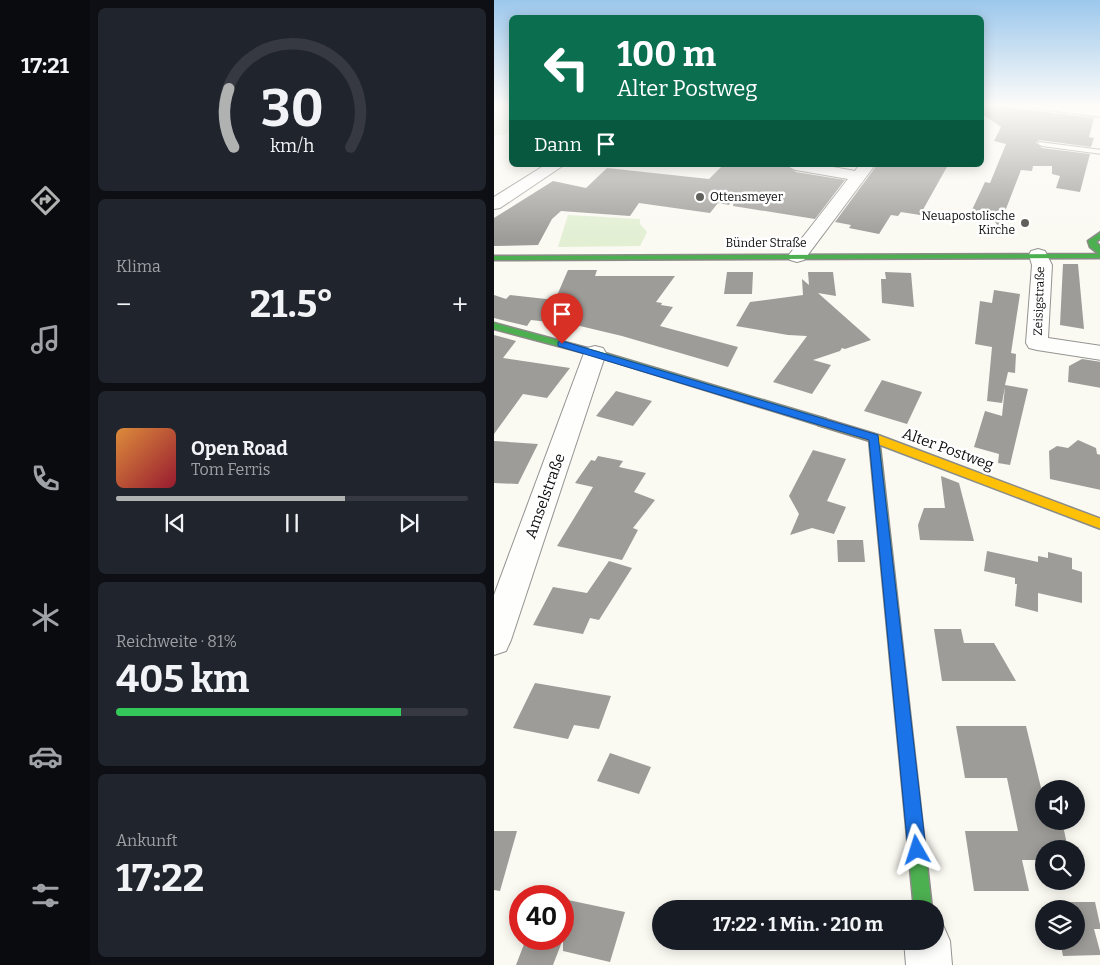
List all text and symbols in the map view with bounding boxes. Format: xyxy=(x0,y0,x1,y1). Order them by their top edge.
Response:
text: 100 m xyxy=(617,33,716,75)
icon: left xyxy=(534,35,599,100)
text: 17:21 xyxy=(21,52,69,79)
text: Alter Postweg xyxy=(617,75,758,102)
text: 30 xyxy=(261,77,323,140)
icon: arrive xyxy=(592,130,620,158)
text: Dann xyxy=(534,133,582,156)
text: km/h xyxy=(270,135,314,157)
icon: directions xyxy=(28,183,63,218)
place label: Ottensmeyer xyxy=(710,190,784,204)
marker: Ottensmeyer xyxy=(694,191,706,203)
place label: Neuapostolische Kirche xyxy=(922,209,1015,237)
marker: Neuapostolische Kirche xyxy=(1019,217,1031,229)
street label: Bünder Straße xyxy=(725,236,807,250)
text: Klima xyxy=(116,257,161,276)
street label: Zeisigstraße xyxy=(1031,266,1047,336)
text: 21.5° xyxy=(250,281,334,327)
text: − xyxy=(116,288,131,321)
text: + xyxy=(452,288,468,321)
pin xyxy=(541,293,583,344)
icon: arrive xyxy=(548,300,576,328)
icon: music xyxy=(28,322,63,357)
street label: Alter Postweg xyxy=(900,424,996,474)
text: Open Road xyxy=(191,437,288,460)
street label: Amselstraße xyxy=(521,451,569,541)
text: Tom Ferris xyxy=(191,460,270,479)
icon: phone xyxy=(28,461,63,496)
icon: previous xyxy=(161,509,189,537)
icon: pause xyxy=(278,509,306,537)
icon: next xyxy=(395,509,423,537)
icon: climate xyxy=(28,600,63,635)
text: Reichweite · 81% xyxy=(116,632,237,651)
text: 405 km xyxy=(116,656,249,702)
icon: car xyxy=(28,739,63,774)
map controls xyxy=(1035,780,1085,950)
button: sound xyxy=(1035,780,1085,830)
position arrow xyxy=(890,823,942,875)
text: Ankunft xyxy=(116,831,178,850)
button: search xyxy=(1035,840,1085,890)
text: 17:22 xyxy=(116,855,204,901)
icon: filters xyxy=(28,878,63,913)
speed limit sign: 40 xyxy=(509,885,574,950)
button: layers xyxy=(1035,900,1085,950)
text: 17:22 · 1 Min. · 210 m xyxy=(713,913,883,936)

